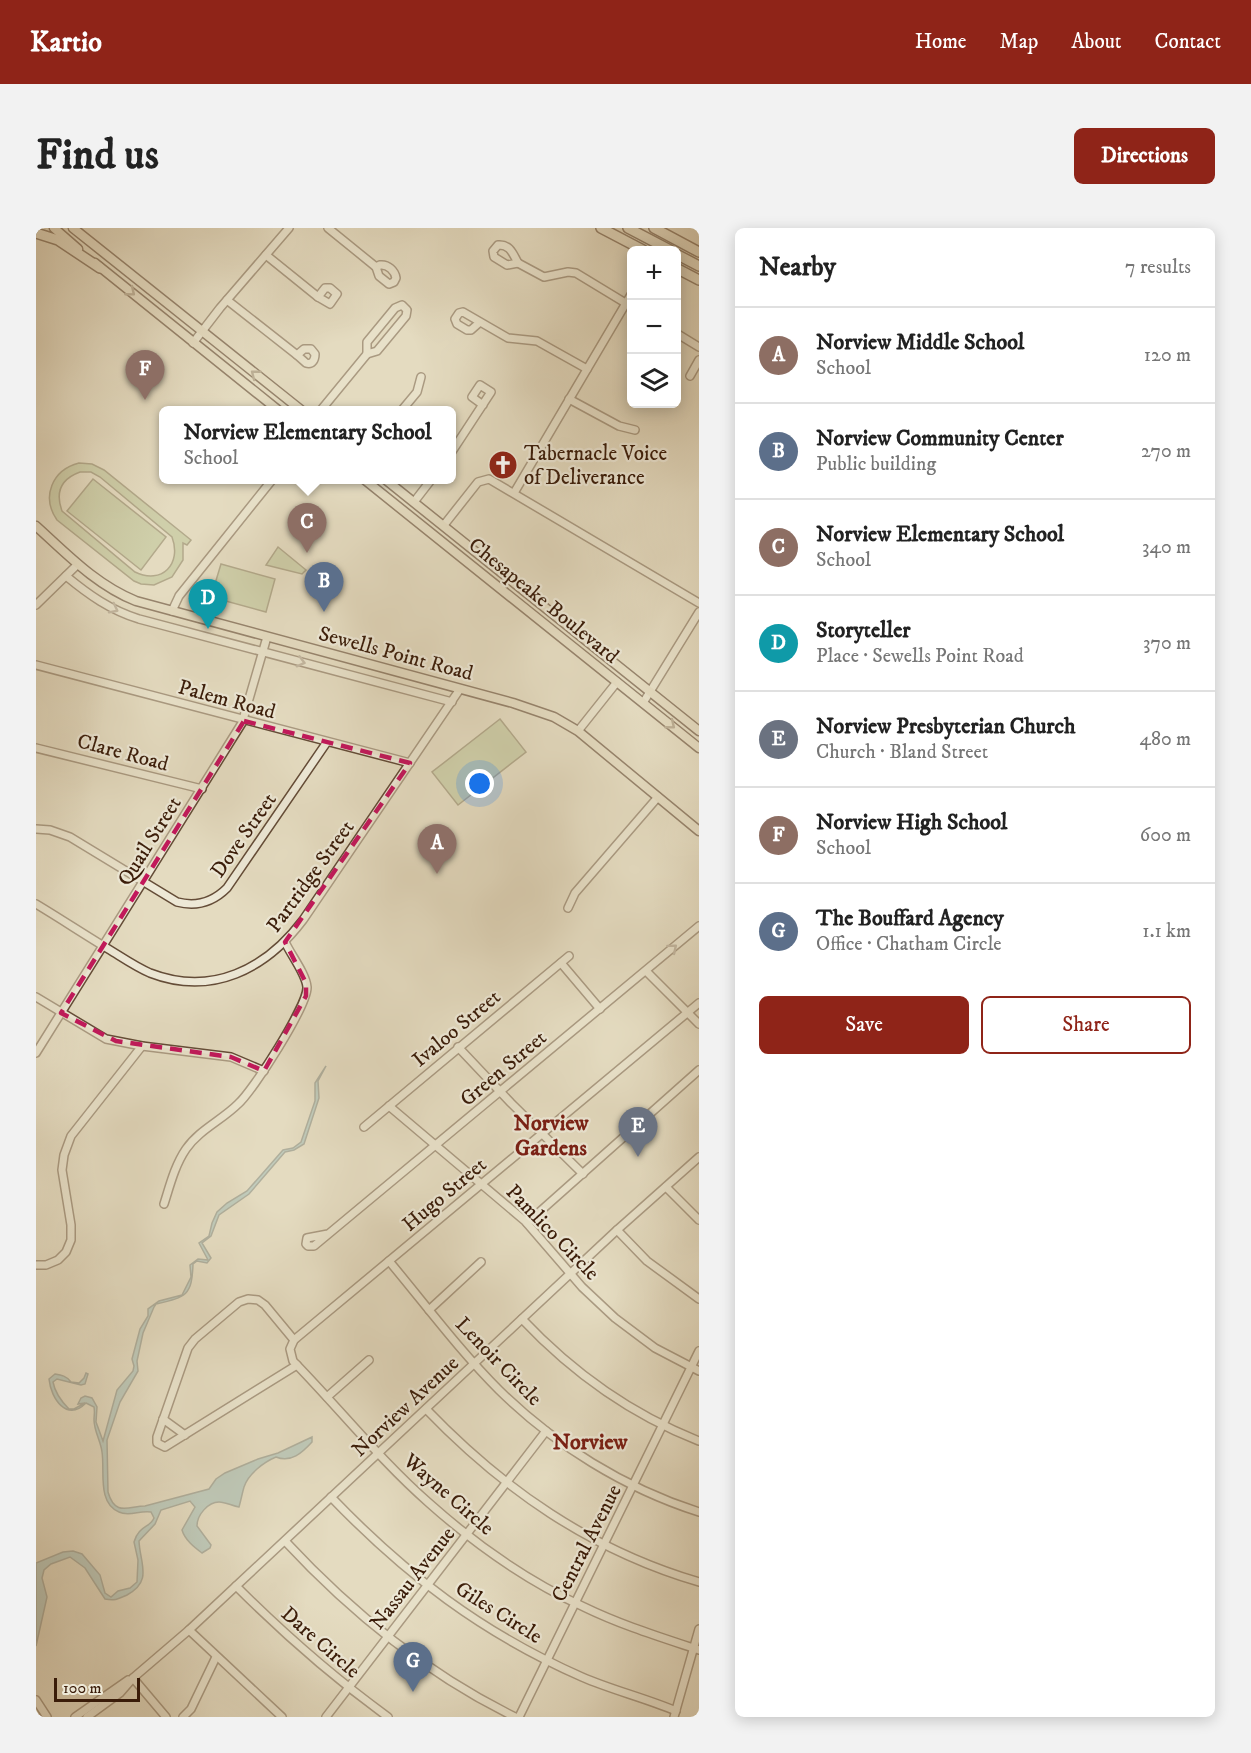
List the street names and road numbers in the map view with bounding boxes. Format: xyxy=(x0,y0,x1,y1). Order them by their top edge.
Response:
street label: Chesapeake Boulevard xyxy=(463,532,624,670)
street label: Sewells Point Road xyxy=(316,621,476,687)
street label: Palem Road xyxy=(175,674,279,726)
street label: Clare Road xyxy=(74,728,172,778)
street label: Dove Street xyxy=(205,788,283,883)
street label: Quail Street xyxy=(112,792,188,891)
street label: Partridge Street xyxy=(261,815,360,938)
street label: Ivaloo Street xyxy=(407,984,506,1073)
street label: Green Street xyxy=(455,1025,552,1112)
street label: Hugo Street xyxy=(397,1152,492,1238)
street label: Pamlico Circle xyxy=(500,1179,605,1286)
street label: Lenoir Circle xyxy=(449,1312,547,1412)
street label: Norview Avenue xyxy=(347,1350,465,1463)
street label: Wayne Circle xyxy=(397,1448,499,1541)
street label: Central Avenue xyxy=(546,1480,628,1607)
street label: Nassau Avenue xyxy=(364,1522,461,1635)
street label: Giles Circle xyxy=(450,1576,547,1650)
street label: Dare Circle xyxy=(275,1601,366,1684)

